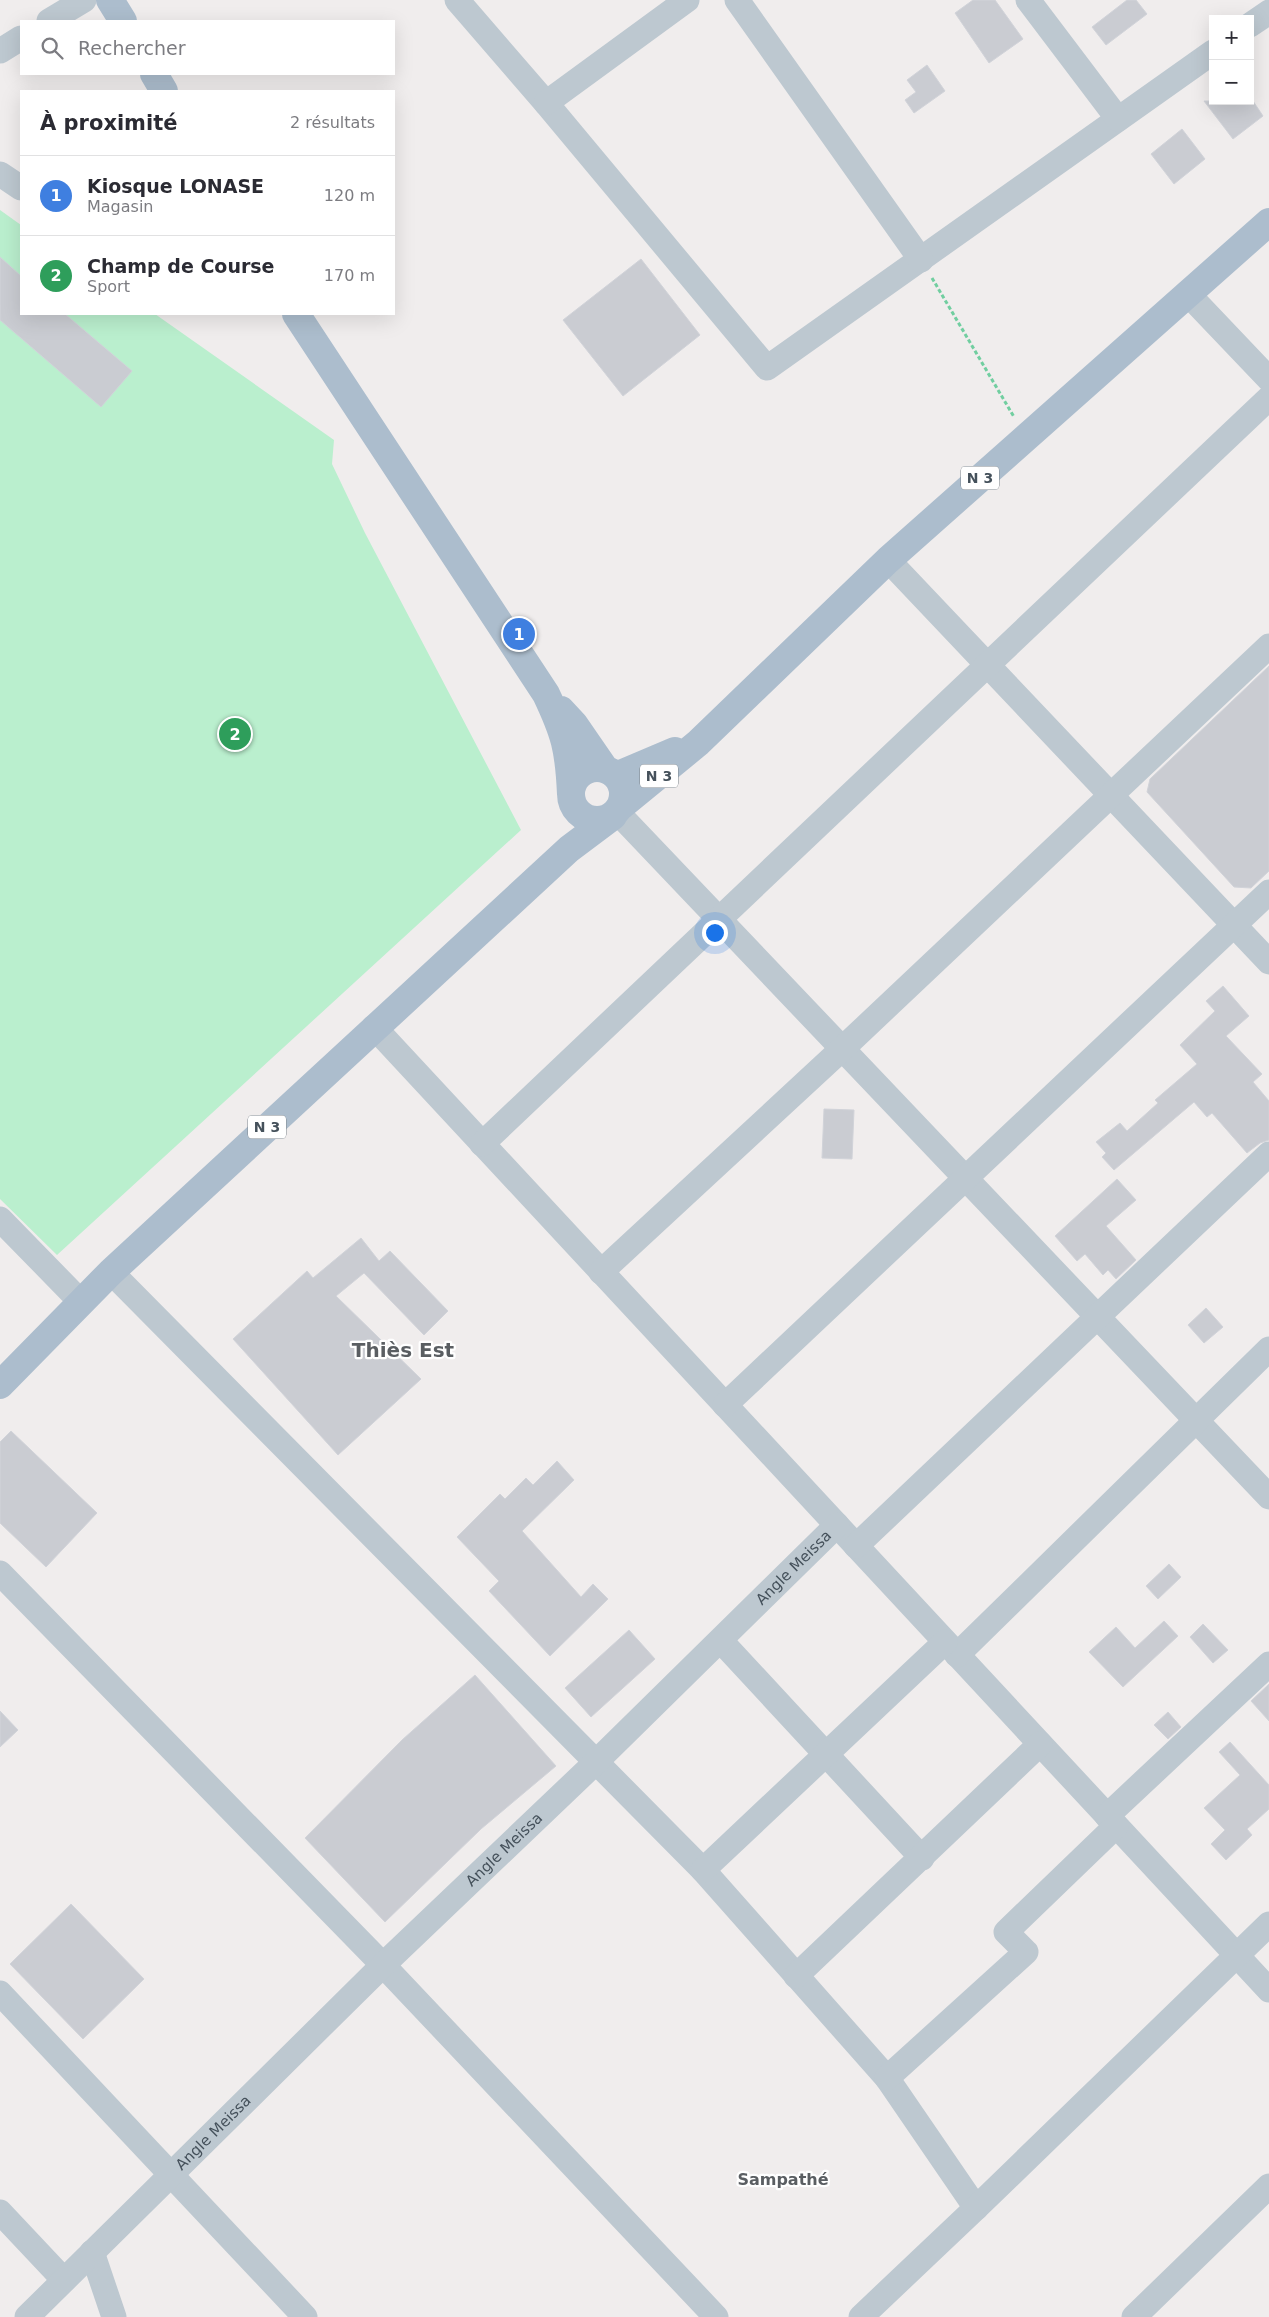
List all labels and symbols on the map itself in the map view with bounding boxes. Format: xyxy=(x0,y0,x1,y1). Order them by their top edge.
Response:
road number: N 3 xyxy=(961,466,999,489)
pin: 1 xyxy=(503,615,535,653)
pin: 2 xyxy=(219,715,251,753)
road number: N 3 xyxy=(640,764,678,788)
your location xyxy=(702,920,728,946)
road number: N 3 xyxy=(248,1116,286,1138)
district label: Thiès Est xyxy=(352,1338,455,1362)
street label: Angle Meissa xyxy=(752,1527,835,1609)
street label: Angle Meissa xyxy=(462,1809,546,1890)
street label: Angle Meissa xyxy=(172,2092,255,2174)
district label: Sampathé xyxy=(737,2170,829,2189)

